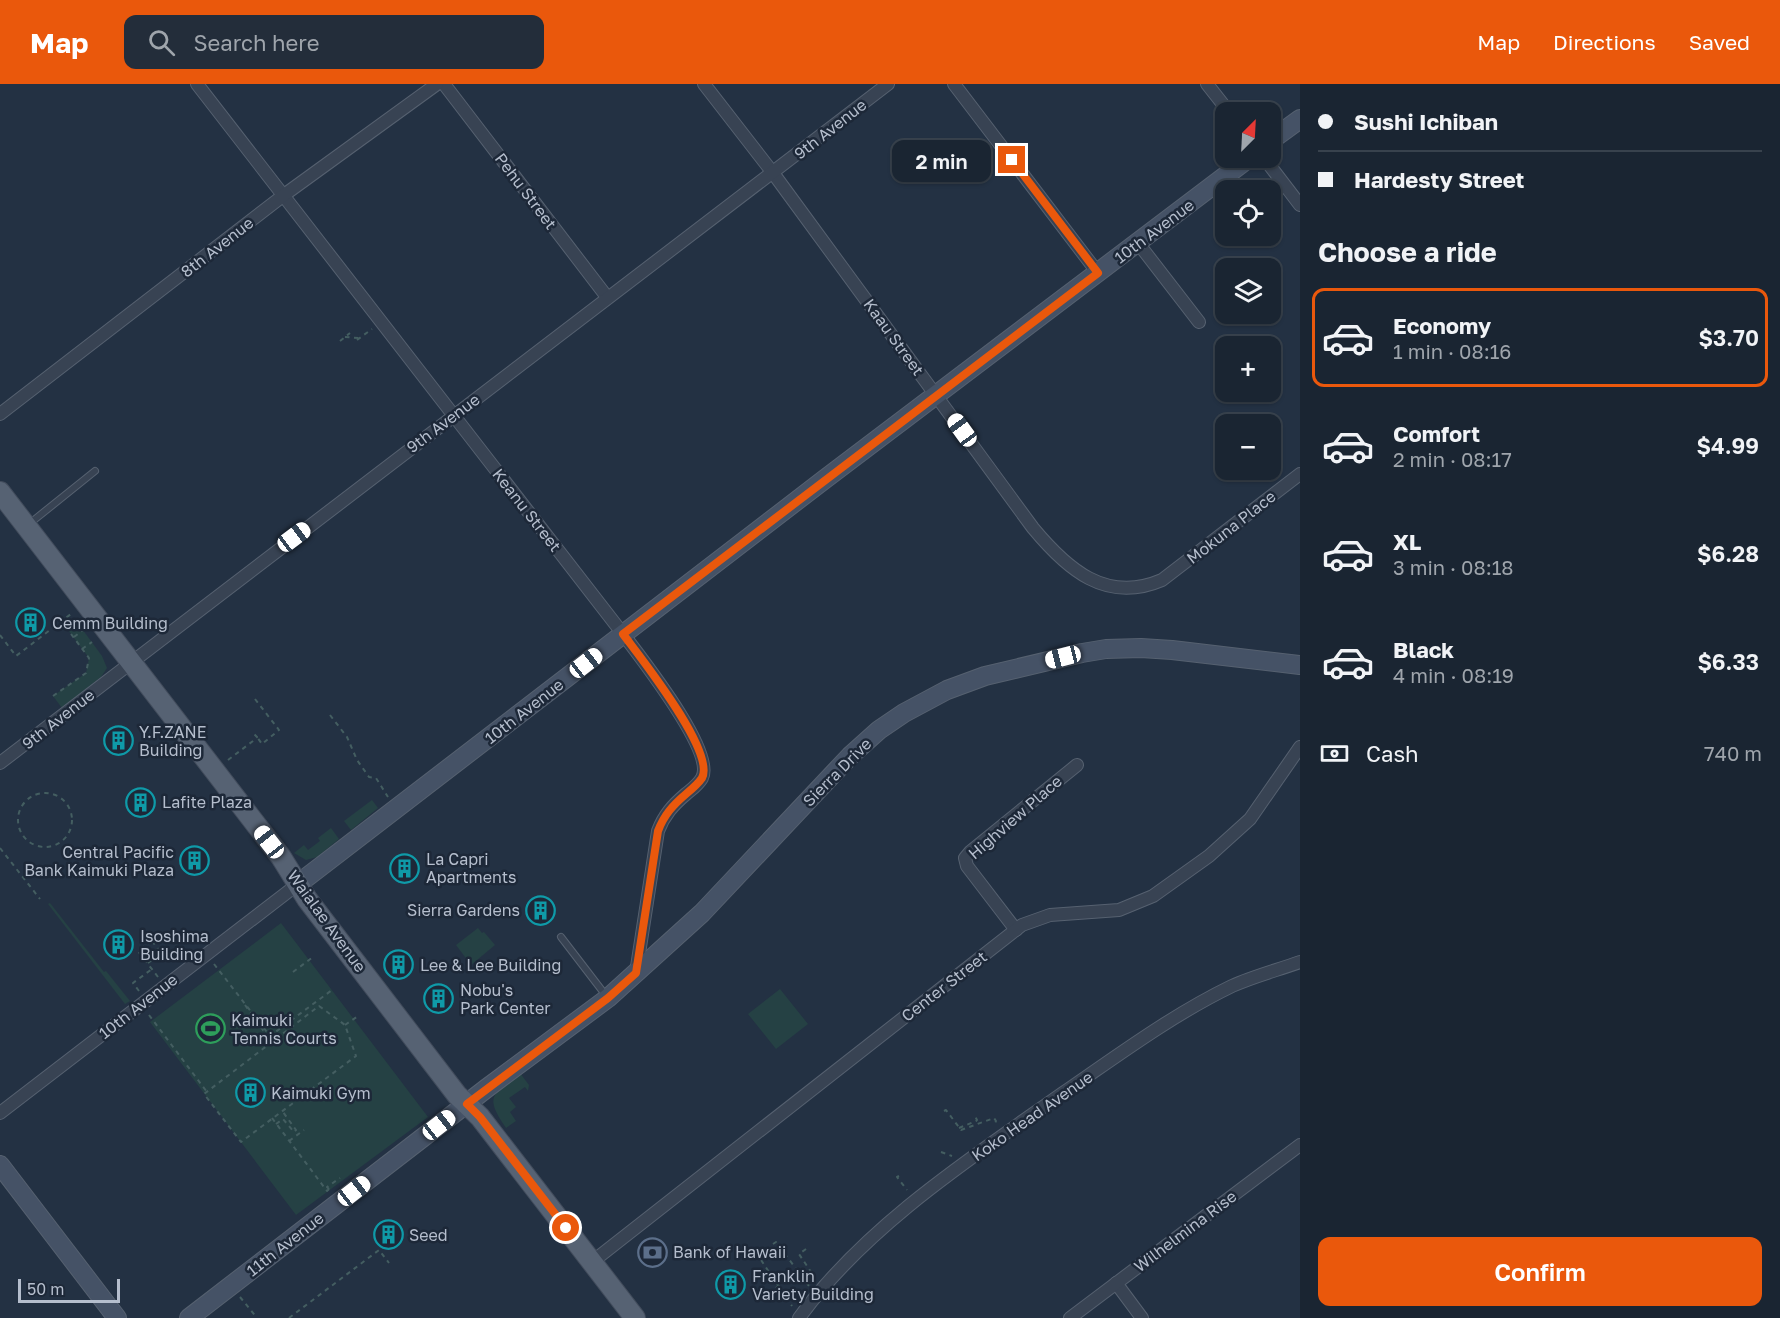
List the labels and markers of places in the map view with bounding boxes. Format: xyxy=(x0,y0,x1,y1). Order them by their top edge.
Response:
building icon: Cemm Building xyxy=(15,607,47,639)
place label: Cemm Building xyxy=(52,613,168,633)
place label: Y.F.ZANE Building xyxy=(139,722,206,760)
building icon: Y.F.ZANE Building xyxy=(102,725,134,757)
building icon: Lafite Plaza xyxy=(125,786,157,818)
place label: Lafite Plaza xyxy=(162,792,252,812)
place label: Central Pacific Bank Kaimuki Plaza xyxy=(24,842,174,880)
building icon: Central Pacific Bank Kaimuki Plaza xyxy=(179,845,211,877)
place label: La Capri Apartments xyxy=(426,849,517,887)
building icon: La Capri Apartments xyxy=(389,852,421,884)
building icon: Sierra Gardens xyxy=(525,894,557,926)
place label: Sierra Gardens xyxy=(407,900,520,920)
place label: Isoshima Building xyxy=(140,926,209,964)
building icon: Isoshima Building xyxy=(103,929,135,961)
building icon: Lee & Lee Building xyxy=(383,949,415,981)
place label: Lee & Lee Building xyxy=(420,955,561,975)
place label: Nobu's Park Center xyxy=(460,980,550,1018)
building icon: Nobu's Park Center xyxy=(423,983,455,1015)
place label: Kaimuki Tennis Courts xyxy=(231,1010,337,1048)
sports icon: Kaimuki Tennis Courts xyxy=(194,1013,226,1045)
building icon: Kaimuki Gym xyxy=(234,1077,266,1109)
place label: Kaimuki Gym xyxy=(271,1083,371,1103)
building icon: Seed xyxy=(372,1219,404,1251)
place label: Seed xyxy=(409,1225,448,1245)
bank icon: Bank of Hawaii xyxy=(636,1236,668,1268)
place label: Bank of Hawaii xyxy=(673,1242,786,1262)
place label: Franklin Variety Building xyxy=(752,1266,874,1304)
building icon: Franklin Variety Building xyxy=(715,1269,747,1301)

